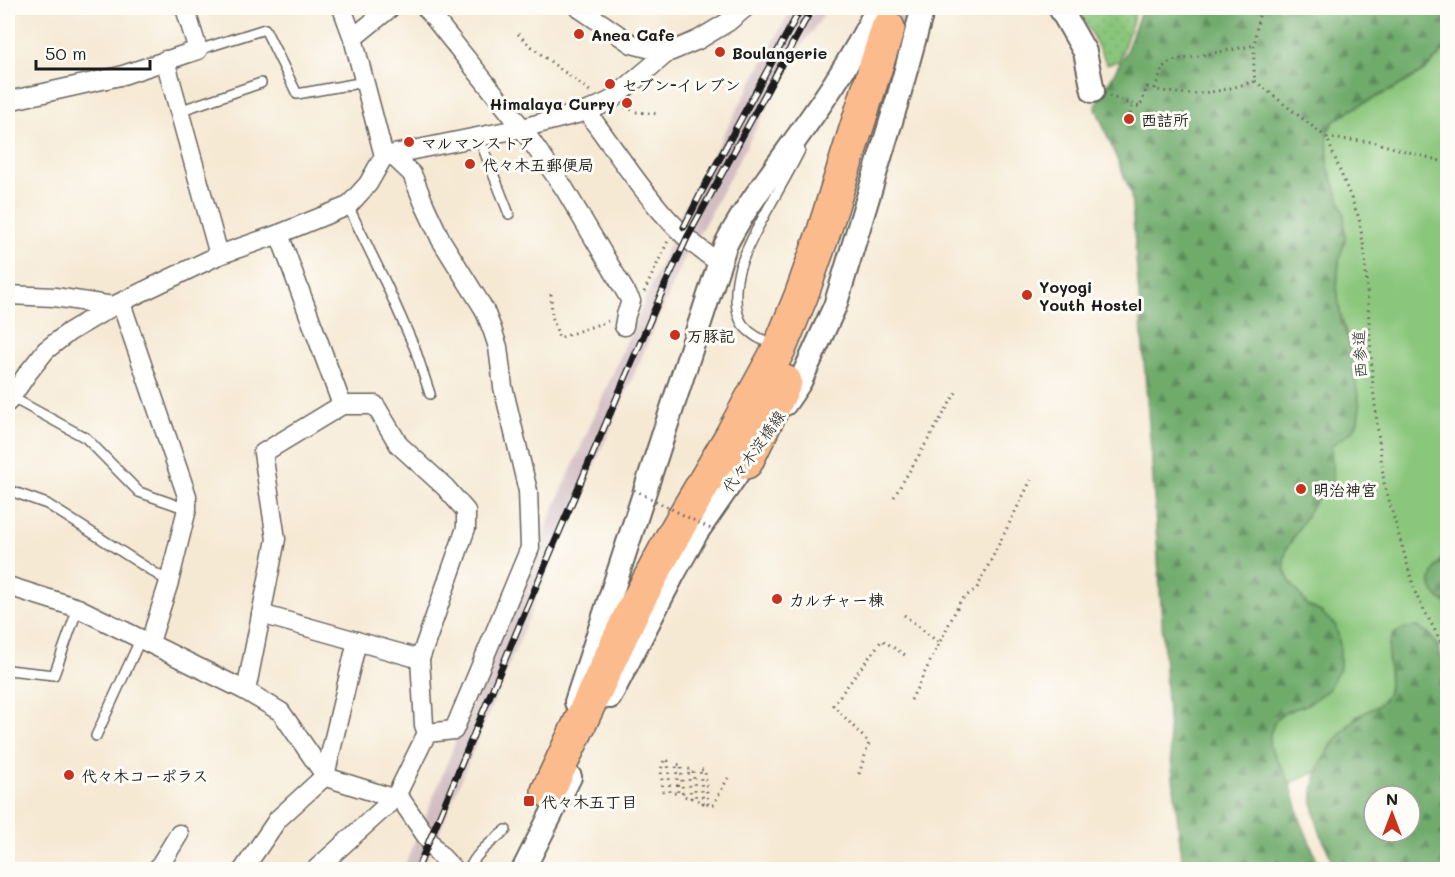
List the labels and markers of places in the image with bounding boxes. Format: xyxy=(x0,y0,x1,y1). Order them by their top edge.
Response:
place label: Anea Cafe xyxy=(591,24,675,45)
marker: Anea Cafe xyxy=(572,27,586,41)
place label: Boulangerie xyxy=(732,42,827,63)
marker: Boulangerie xyxy=(713,45,727,59)
place label: セブン-イレブン xyxy=(622,74,741,95)
marker: セブン-イレブン xyxy=(603,77,617,91)
place label: Himalaya Curry xyxy=(489,93,615,114)
marker: Himalaya Curry xyxy=(620,96,634,110)
place label: 西詰所 xyxy=(1141,109,1189,130)
marker: 西詰所 xyxy=(1122,112,1136,126)
place label: マルマンストア xyxy=(421,132,535,153)
marker: マルマンストア xyxy=(402,135,416,149)
place label: 代々木五郵便局 xyxy=(482,154,594,175)
marker: 代々木五郵便局 xyxy=(463,157,477,171)
place label: Yoyogi Youth Hostel xyxy=(1039,276,1142,315)
marker: Yoyogi Youth Hostel xyxy=(1020,288,1034,302)
place label: 万豚記 xyxy=(687,325,735,346)
marker: 万豚記 xyxy=(668,328,682,342)
place label: 明治神宮 xyxy=(1313,479,1377,500)
marker: 明治神宮 xyxy=(1294,482,1308,496)
place label: カルチャー棟 xyxy=(789,589,885,610)
marker: カルチャー棟 xyxy=(770,592,784,606)
place label: 代々木コーポラス xyxy=(81,765,208,786)
marker: 代々木コーポラス xyxy=(62,768,76,782)
place label: 代々木五丁目 xyxy=(541,791,637,812)
marker: 代々木五丁目 xyxy=(522,794,536,808)

